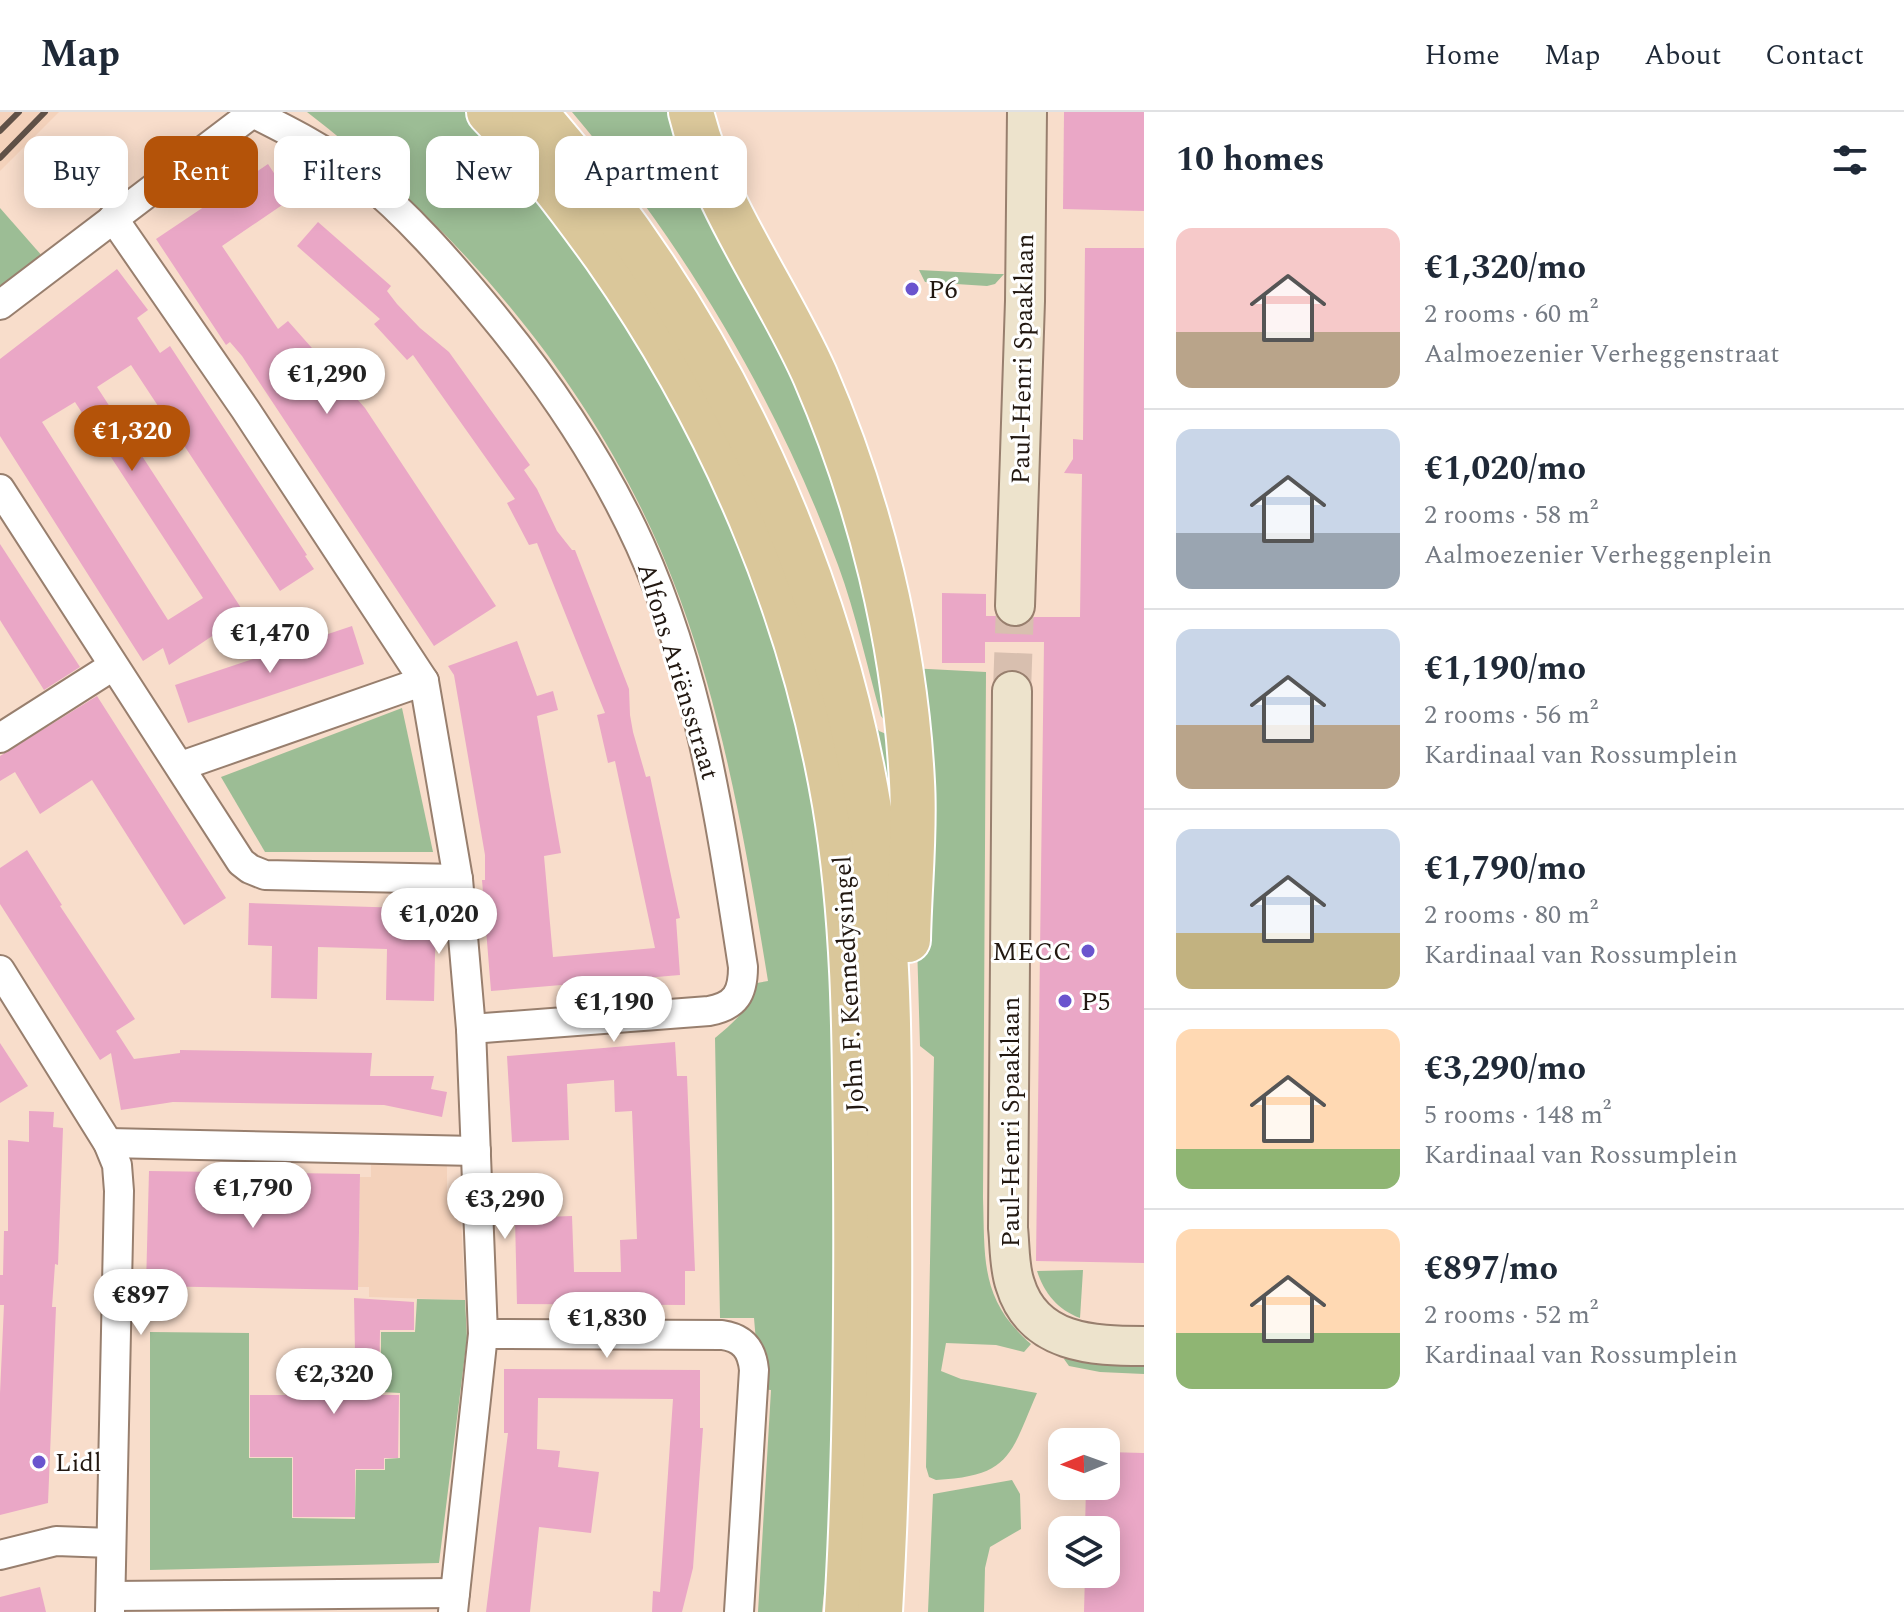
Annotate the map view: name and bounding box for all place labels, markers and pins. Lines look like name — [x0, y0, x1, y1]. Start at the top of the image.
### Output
place label: P6 — [928, 270, 958, 310]
marker: P6 — [903, 280, 921, 298]
pin: €1,290 — [262, 348, 392, 416]
pin: €1,320 — [67, 405, 197, 473]
pin: €1,470 — [205, 607, 335, 675]
pin: €1,020 — [374, 888, 504, 956]
place label: MECC — [992, 932, 1072, 972]
marker: MECC — [1079, 942, 1097, 960]
pin: €1,190 — [549, 976, 679, 1044]
place label: P5 — [1081, 982, 1111, 1022]
marker: P5 — [1056, 992, 1074, 1010]
pin: €1,790 — [188, 1162, 318, 1230]
pin: €3,290 — [440, 1173, 570, 1241]
pin: €897 — [94, 1269, 188, 1337]
pin: €1,830 — [542, 1292, 672, 1360]
pin: €2,320 — [269, 1348, 399, 1416]
place label: Lidl — [55, 1443, 102, 1483]
marker: Lidl — [30, 1453, 48, 1471]

